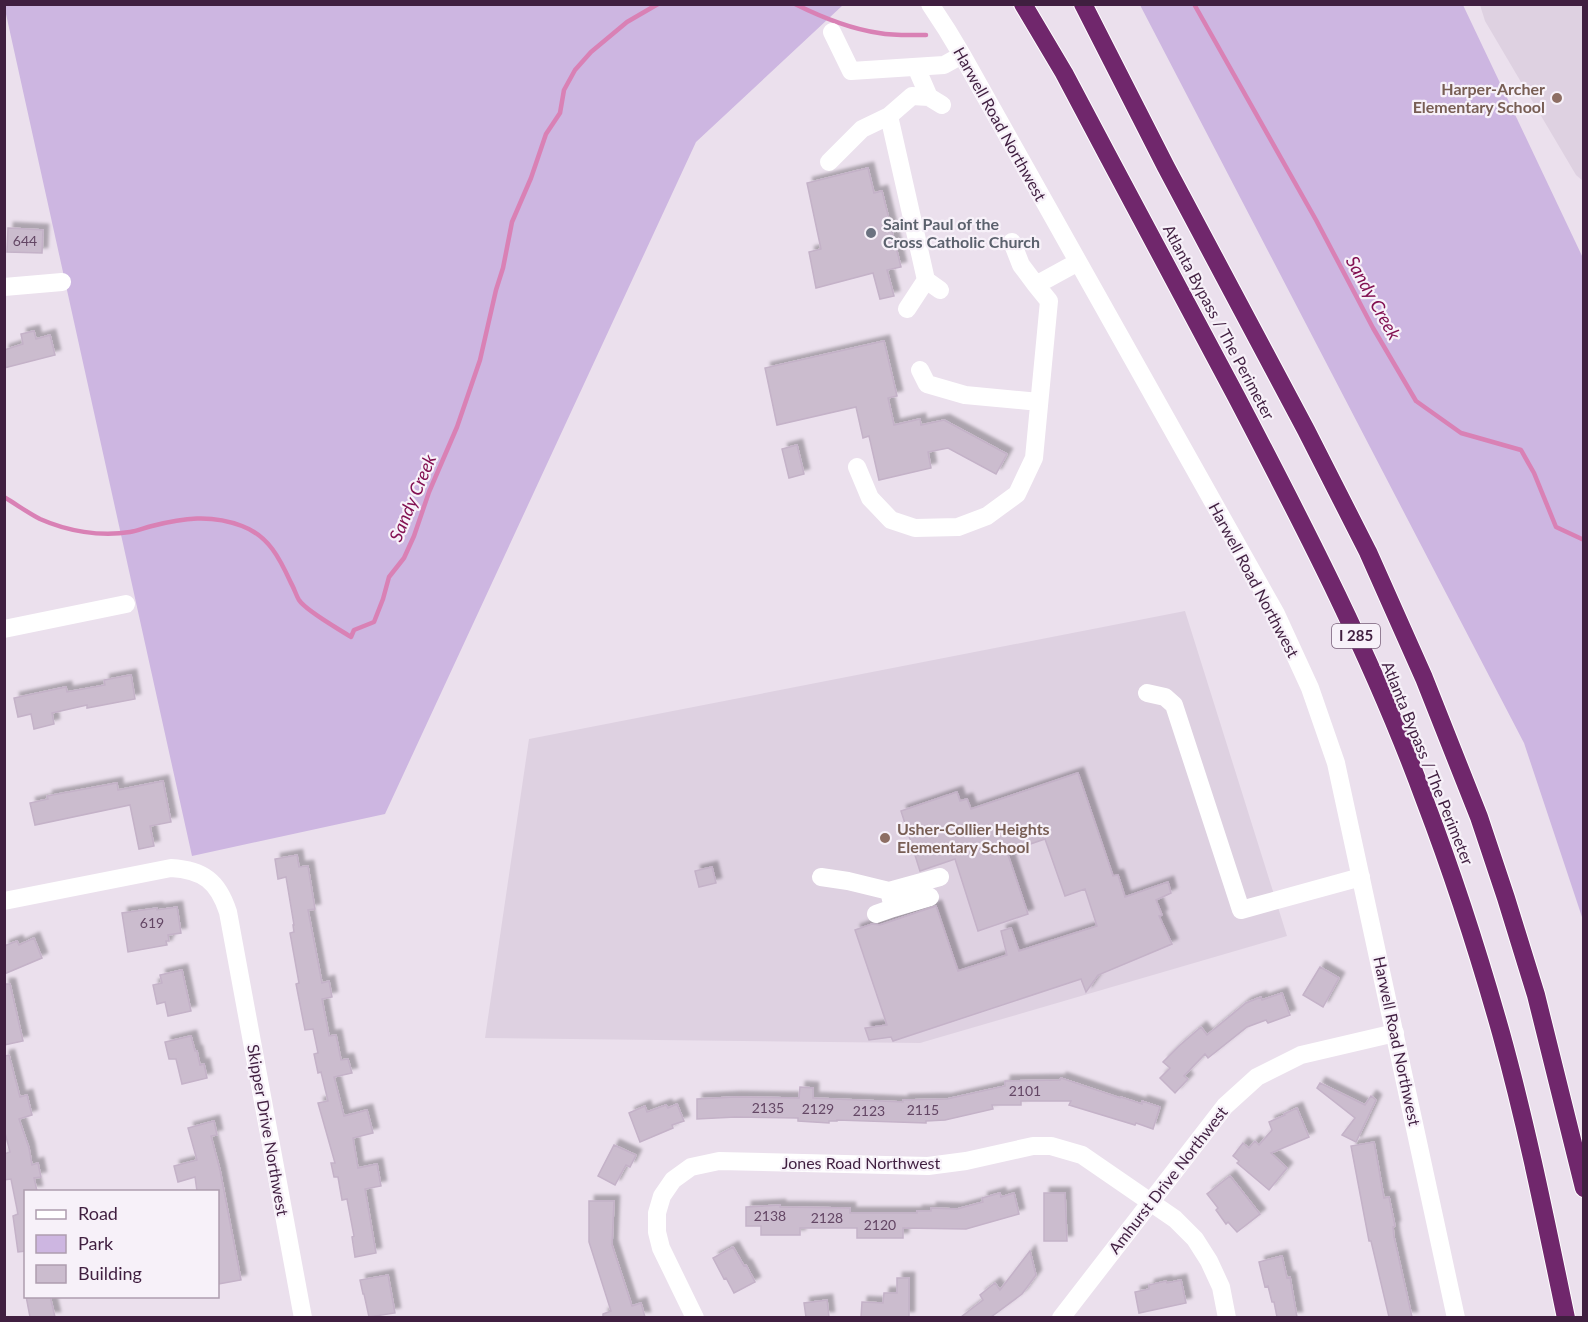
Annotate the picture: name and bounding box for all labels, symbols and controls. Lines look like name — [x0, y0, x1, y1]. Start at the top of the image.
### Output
street label: Harwell Road Northwest — [950, 44, 1051, 204]
place label: Harper-Archer Elementary School — [1413, 79, 1545, 116]
marker: Harper-Archer Elementary School — [1550, 91, 1564, 105]
place label: Saint Paul of the Cross Catholic Church — [883, 214, 1040, 251]
street label: Atlanta Bypass / The Perimeter — [1160, 221, 1279, 423]
marker: Saint Paul of the Cross Catholic Church — [864, 226, 878, 240]
house number: 644 — [13, 232, 37, 249]
water label: Sandy Creek — [1342, 252, 1406, 344]
water label: Sandy Creek — [384, 450, 440, 544]
street label: Harwell Road Northwest — [1205, 499, 1304, 661]
road number: I 285 — [1332, 624, 1380, 648]
street label: Atlanta Bypass / The Perimeter — [1379, 658, 1478, 868]
place label: Usher-Collier Heights Elementary School — [897, 819, 1050, 856]
marker: Usher-Collier Heights Elementary School — [878, 831, 892, 845]
house number: 619 — [140, 914, 164, 931]
street label: Harwell Road Northwest — [1370, 954, 1425, 1128]
street label: Skipper Drive Northwest — [244, 1043, 293, 1217]
house number: 2101 — [1009, 1082, 1041, 1099]
house number: 2135 — [752, 1099, 784, 1116]
house number: 2129 — [802, 1100, 834, 1117]
house number: 2115 — [907, 1101, 939, 1118]
house number: 2123 — [853, 1102, 885, 1119]
street label: Amhurst Drive Northwest — [1104, 1102, 1231, 1257]
street label: Jones Road Northwest — [782, 1153, 941, 1172]
legend — [24, 1190, 219, 1298]
text: Road — [78, 1202, 118, 1224]
house number: 2138 — [754, 1207, 786, 1224]
house number: 2128 — [811, 1209, 843, 1226]
house number: 2120 — [864, 1216, 896, 1233]
text: Park — [78, 1232, 114, 1254]
text: Building — [78, 1262, 142, 1284]

